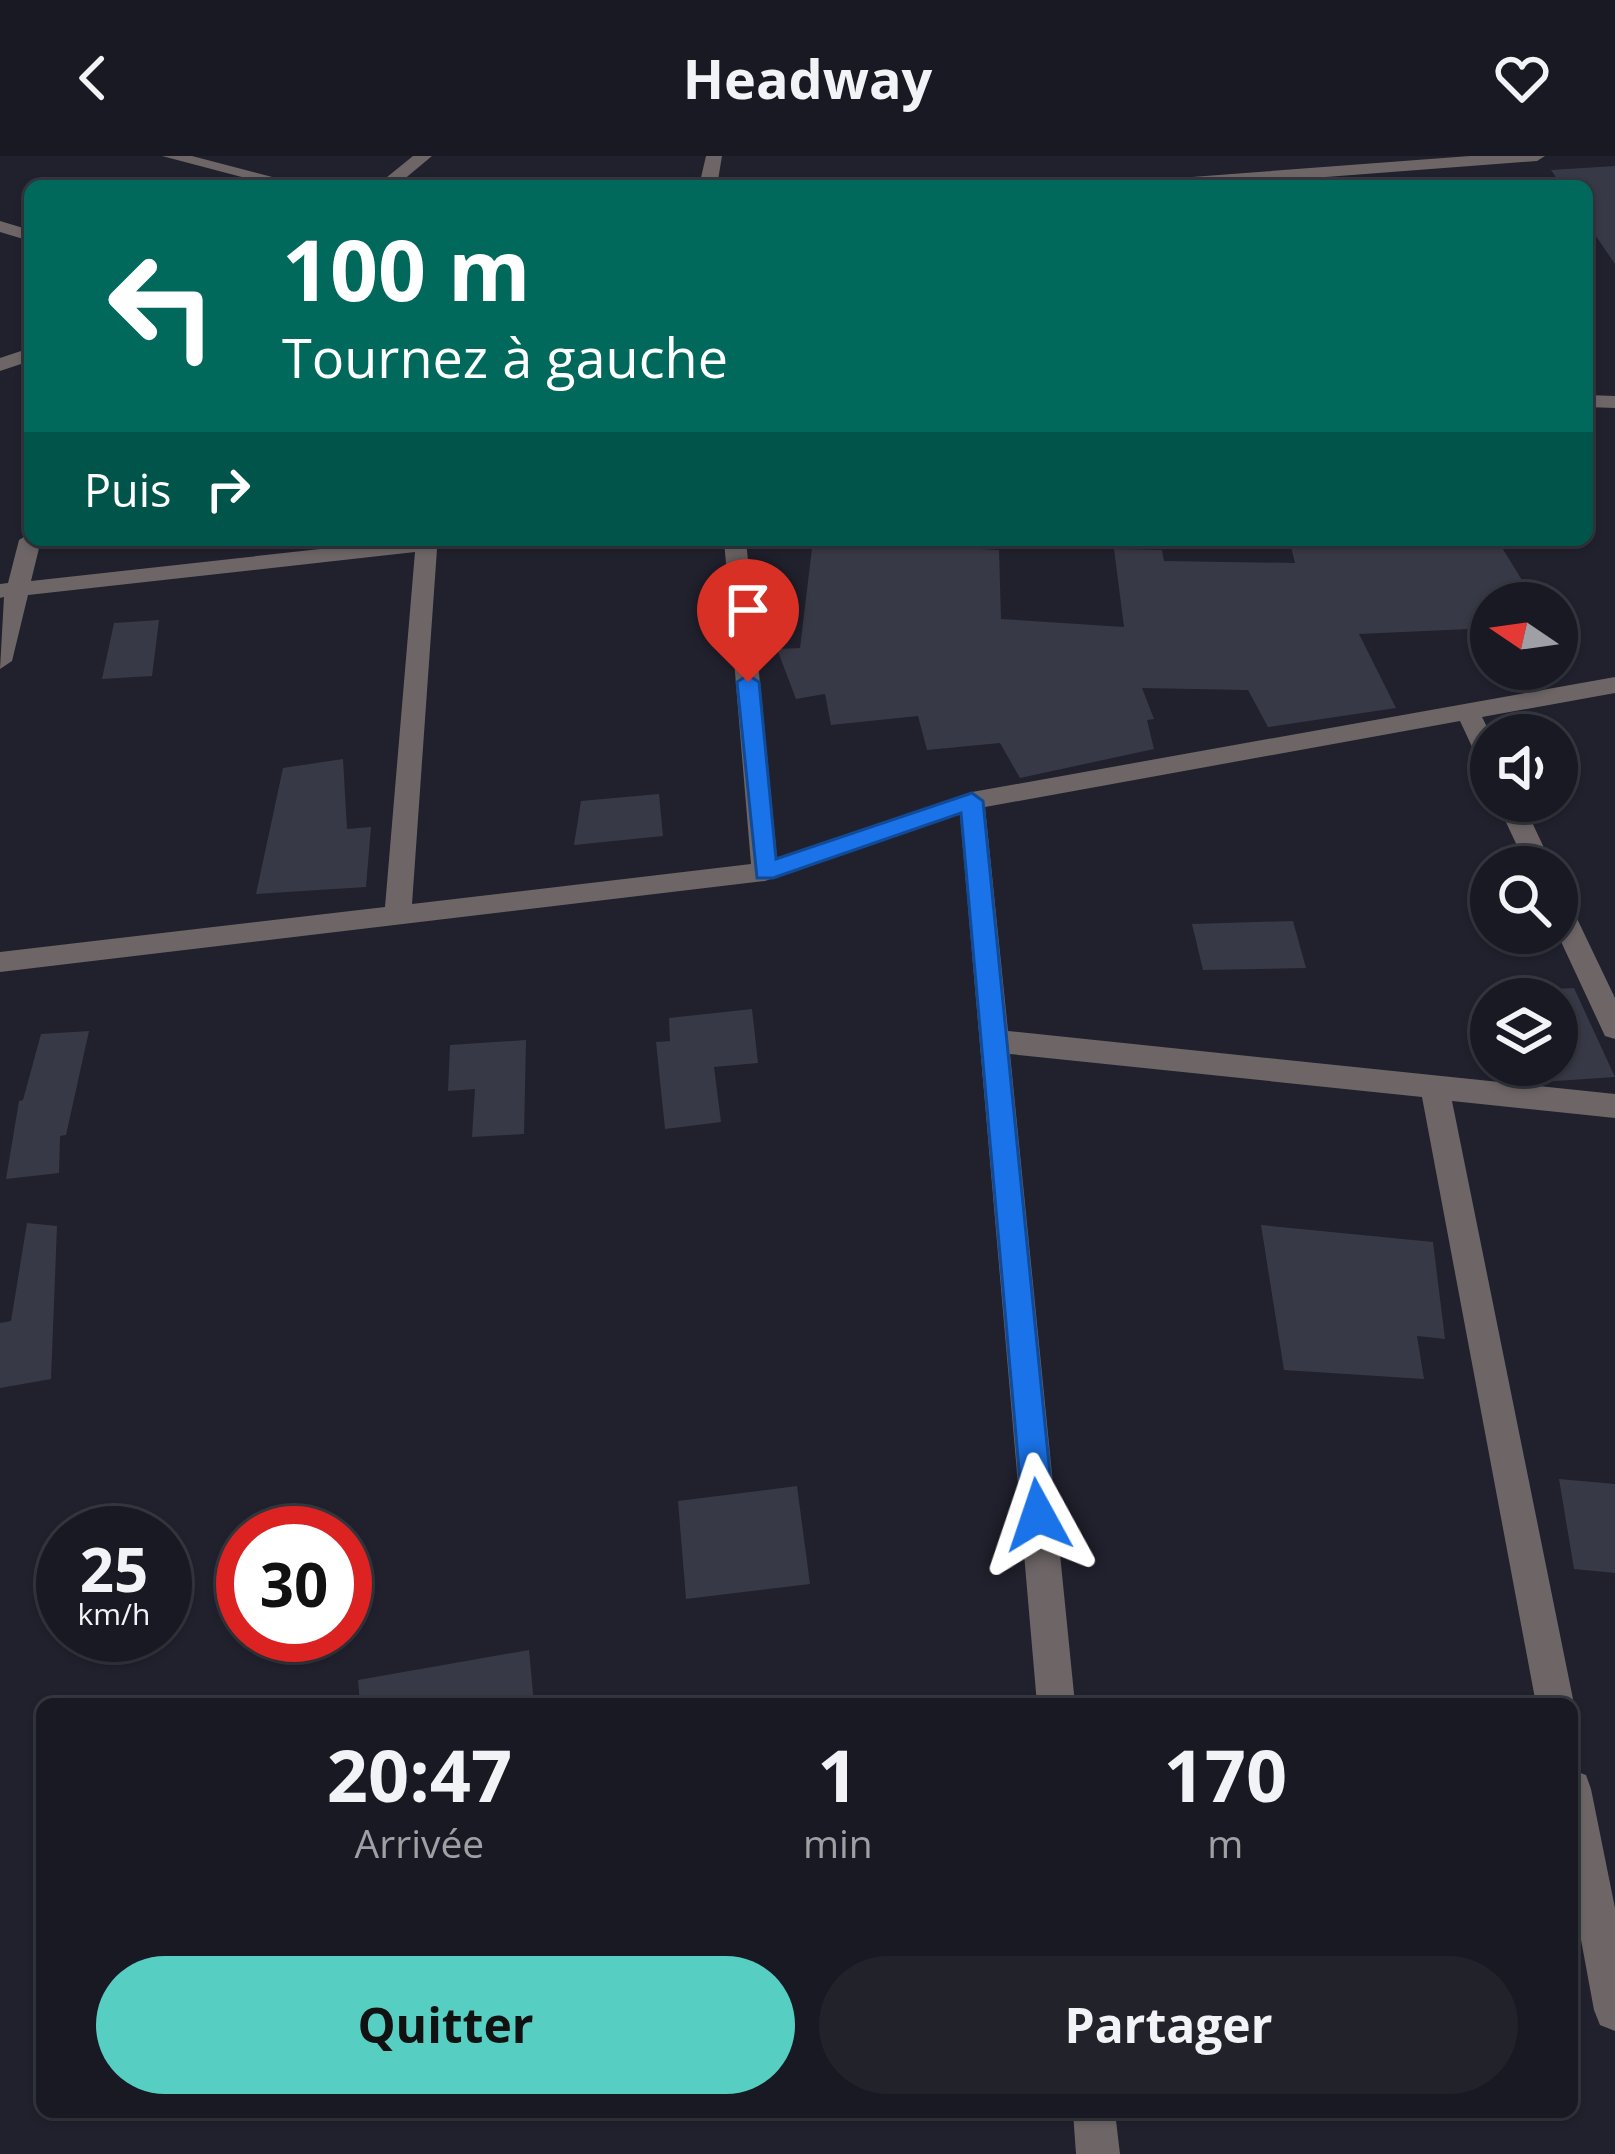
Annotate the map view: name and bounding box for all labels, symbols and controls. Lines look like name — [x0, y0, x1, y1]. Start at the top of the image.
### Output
text: Headway — [683, 41, 932, 115]
icon: back — [60, 45, 126, 111]
icon: heart — [1489, 45, 1555, 111]
text: 100 m — [282, 211, 530, 326]
icon: left — [84, 228, 240, 384]
text: Tournez à gauche — [282, 320, 728, 394]
icon: right — [195, 456, 261, 522]
text: Puis — [84, 459, 171, 520]
pin — [697, 559, 799, 682]
icon: arrive — [715, 577, 781, 643]
north arrow — [1470, 582, 1578, 690]
map controls — [1470, 582, 1578, 1086]
button: sound — [1470, 714, 1578, 822]
button: search — [1470, 846, 1578, 954]
button: layers — [1470, 978, 1578, 1086]
position arrow — [975, 1452, 1101, 1578]
speed limit sign: 30 — [216, 1506, 372, 1662]
text: 25 — [80, 1528, 148, 1610]
text: km/h — [78, 1593, 150, 1634]
text: 20:47 — [327, 1725, 512, 1823]
text: 1 — [817, 1725, 858, 1823]
text: 170 — [1164, 1725, 1287, 1823]
text: Arrivée — [355, 1816, 484, 1869]
text: min — [803, 1816, 873, 1869]
text: m — [1207, 1816, 1243, 1869]
button: Quitter — [96, 1956, 795, 2094]
button: Partager — [819, 1956, 1518, 2094]

